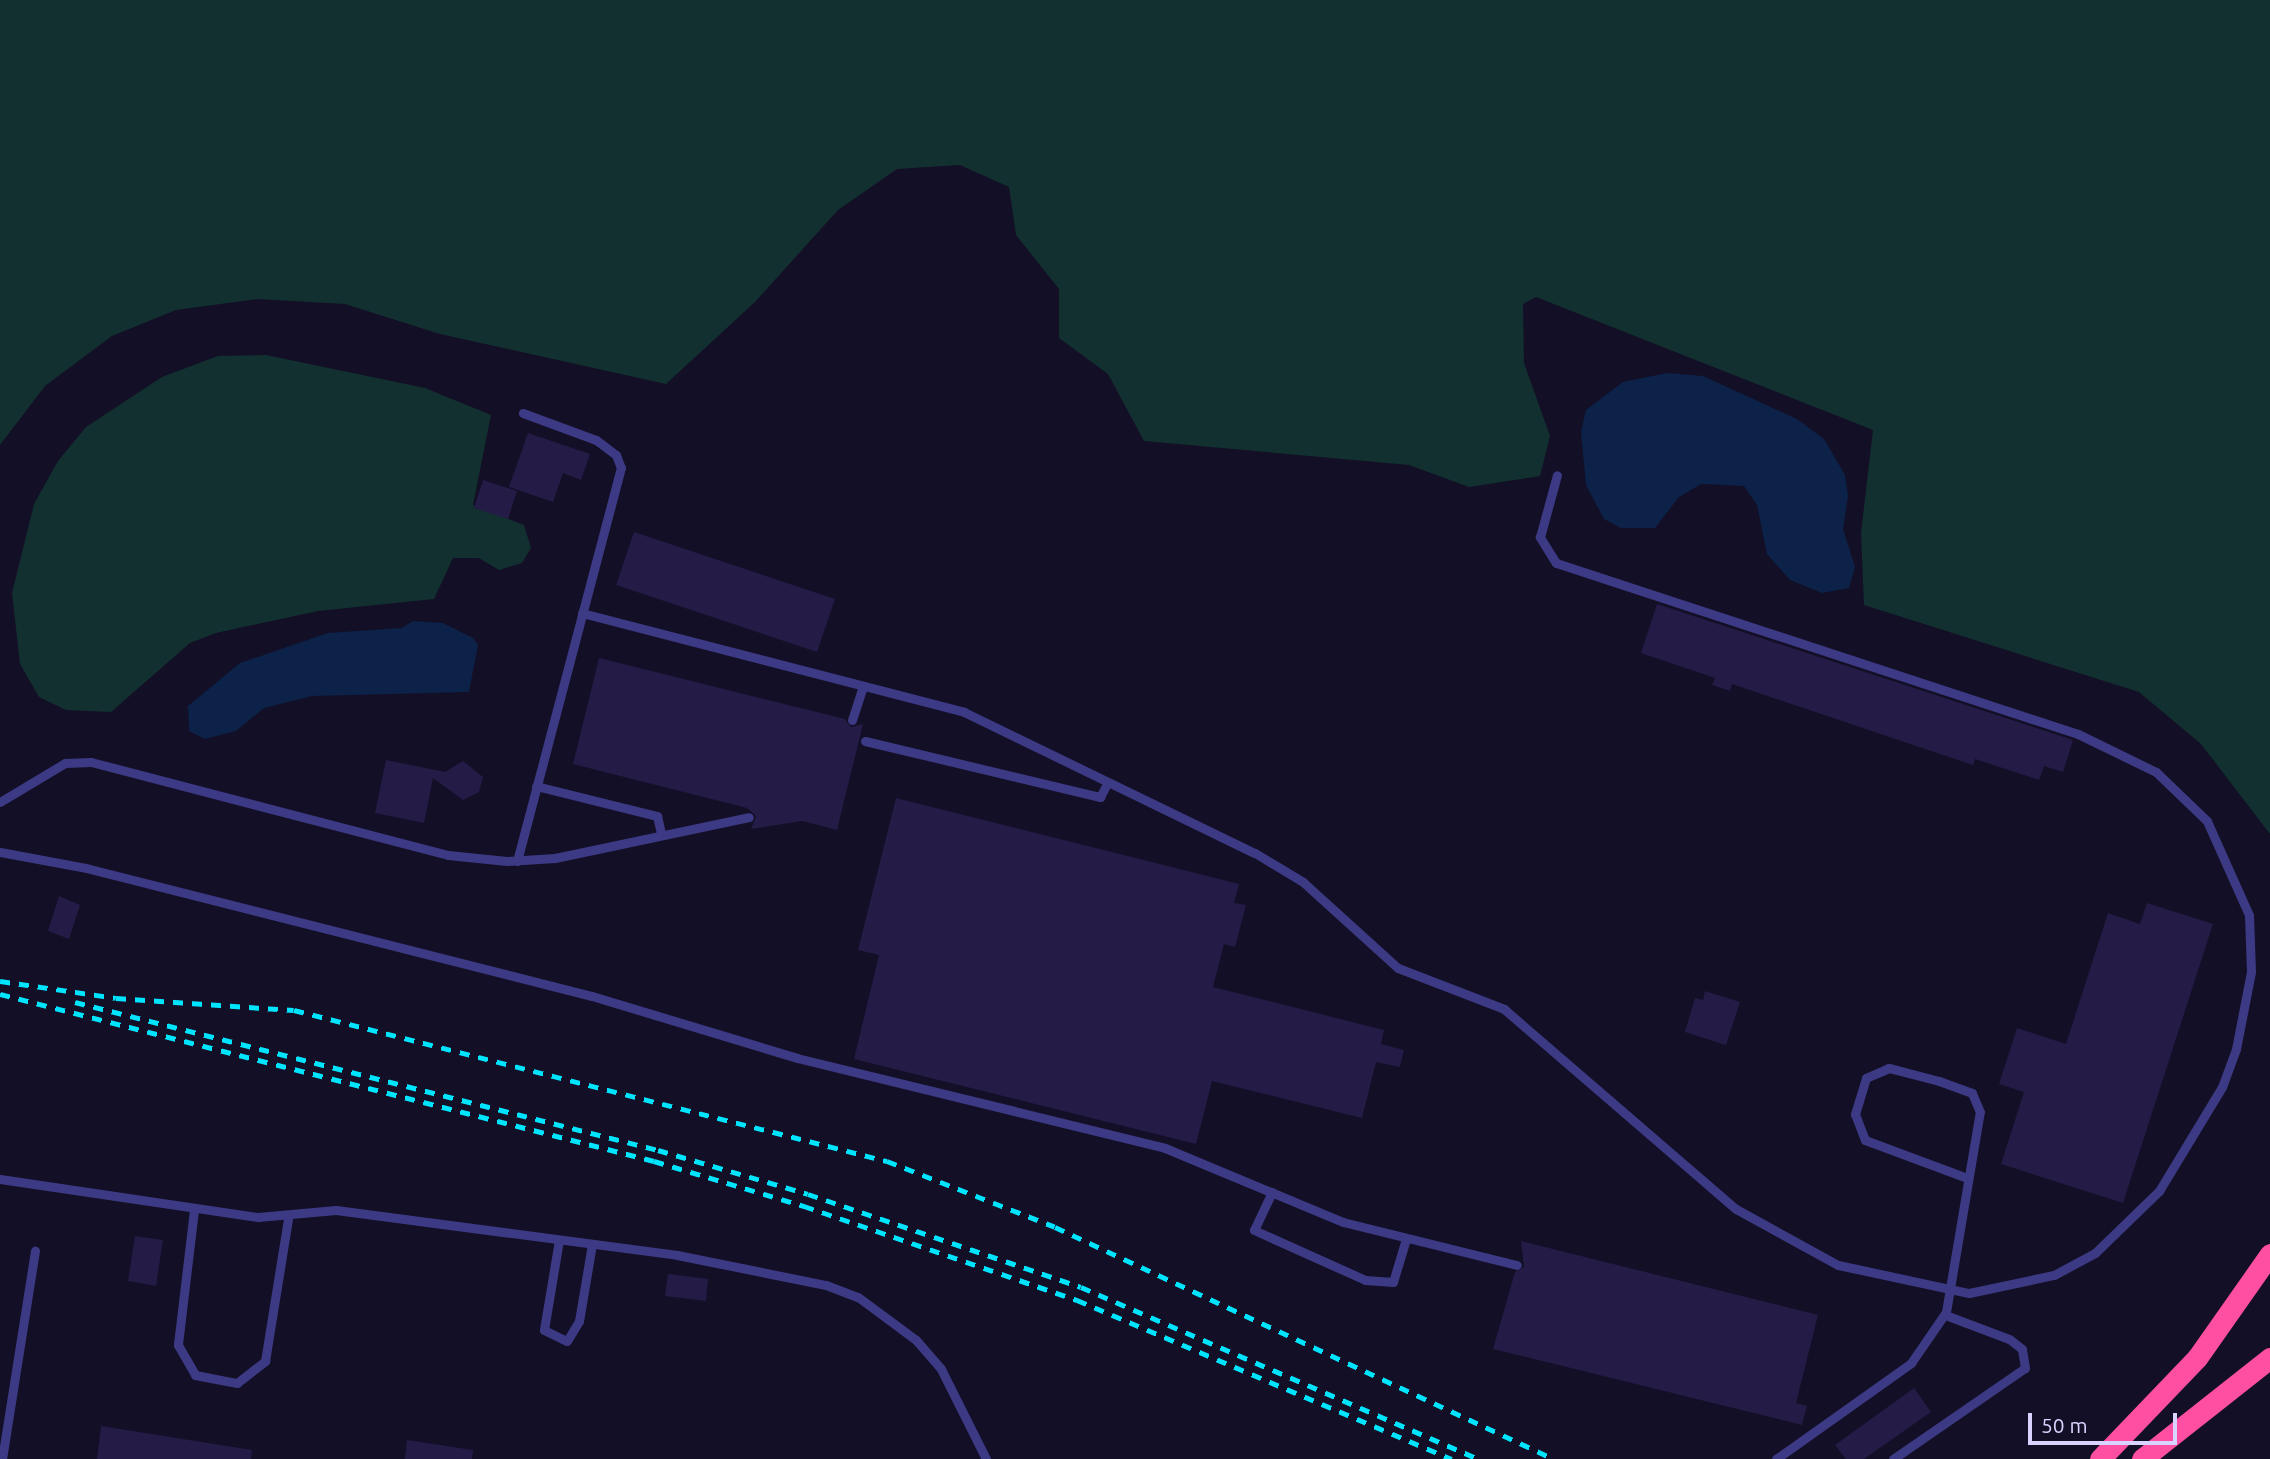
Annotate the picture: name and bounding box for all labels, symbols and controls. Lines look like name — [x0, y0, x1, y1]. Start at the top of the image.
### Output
scale bar — [2032, 1400, 2181, 1444]
text: 50 m — [2041, 1413, 2088, 1437]

